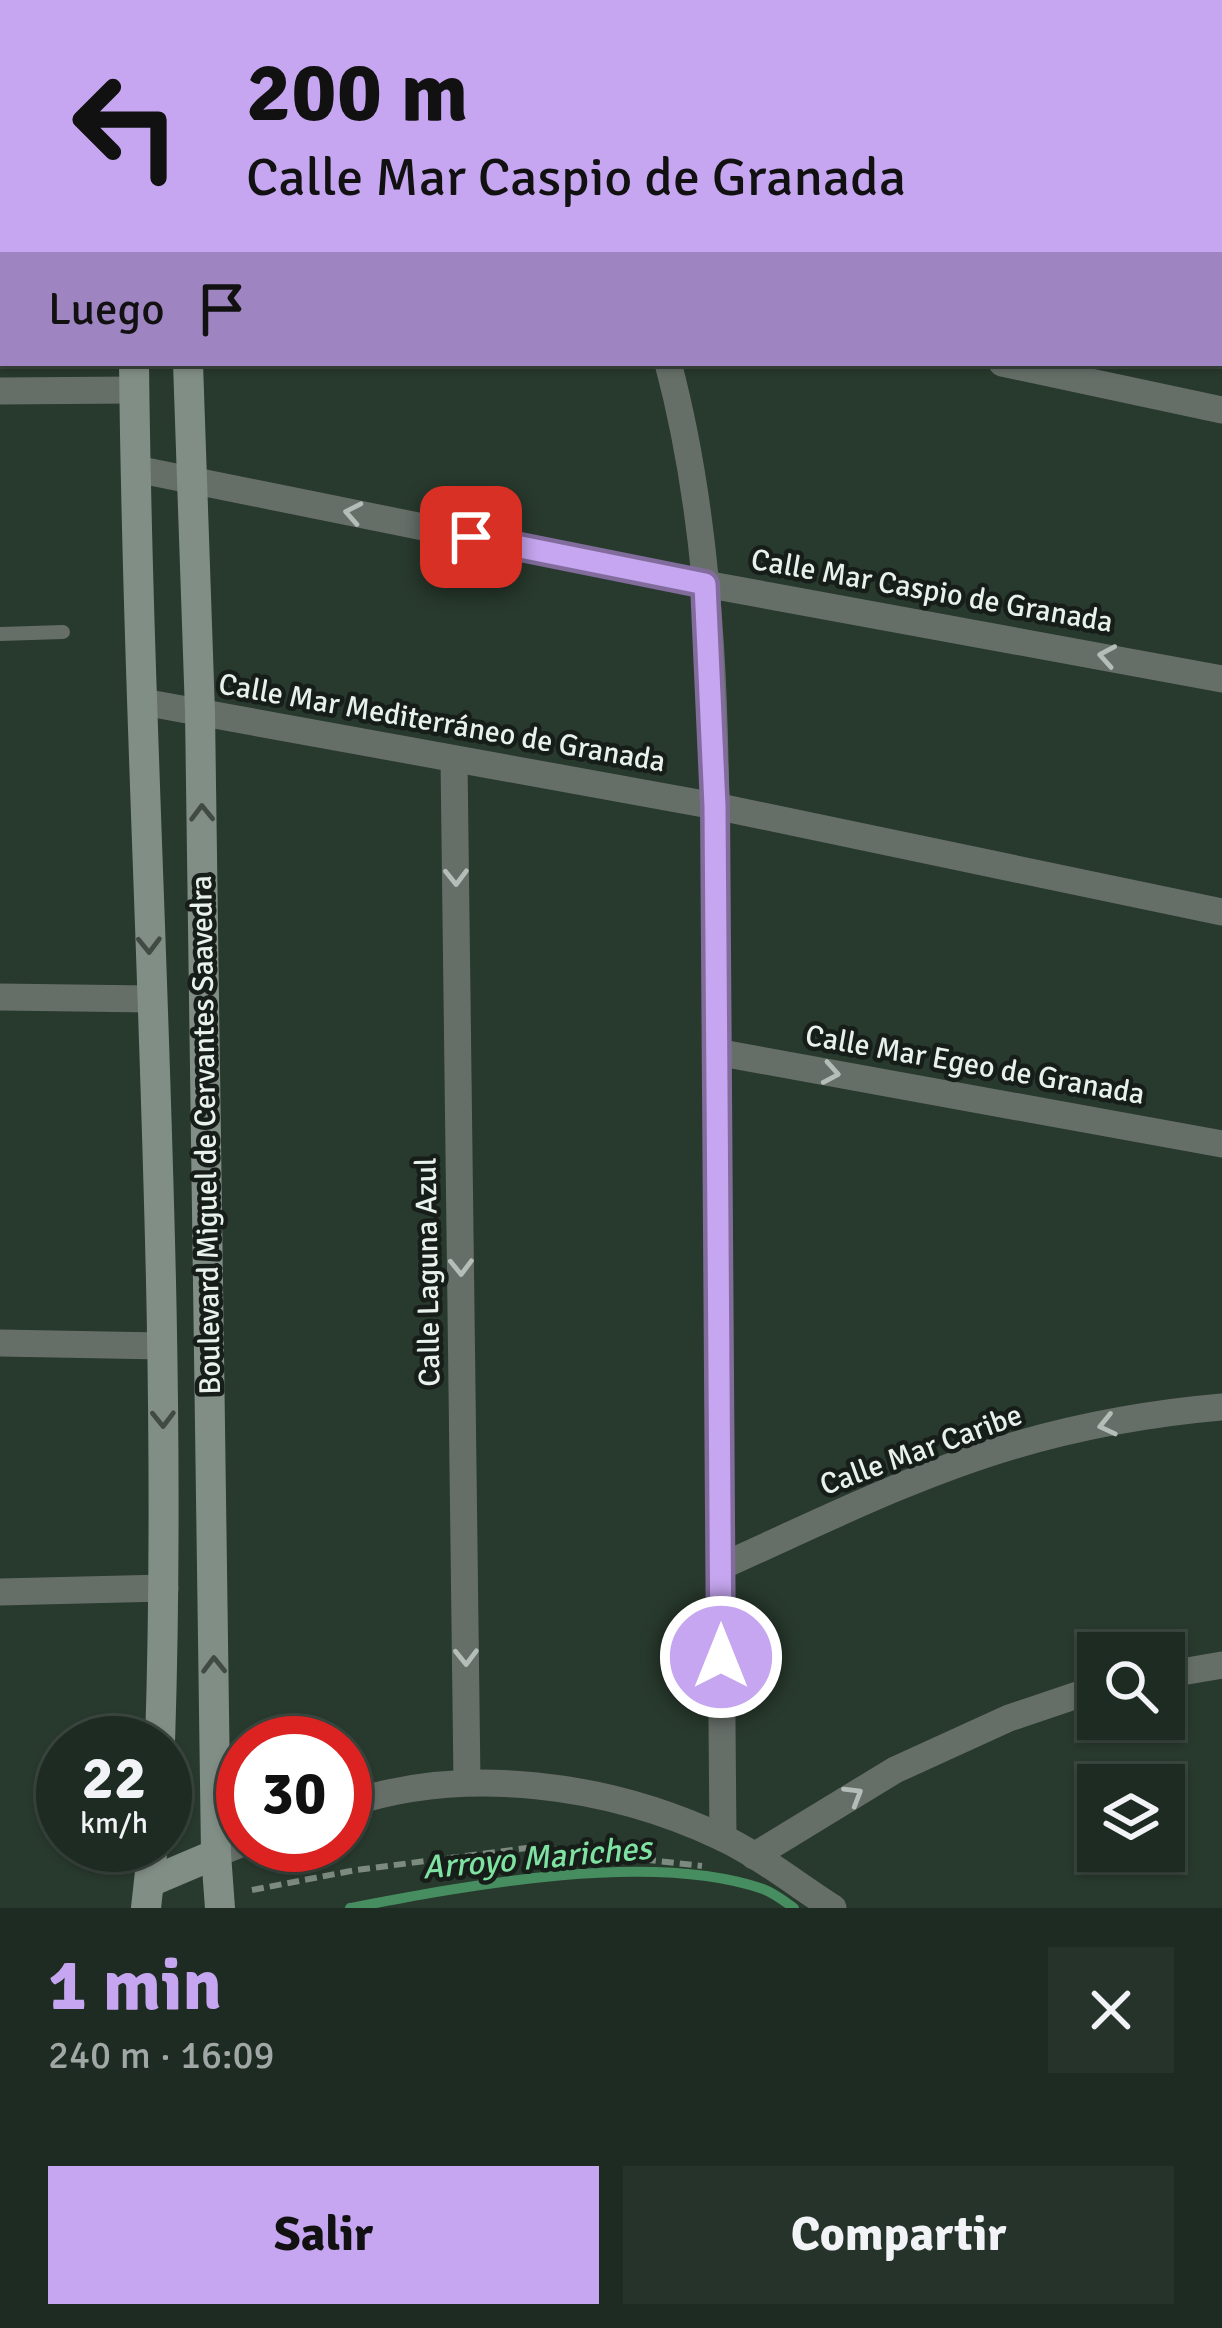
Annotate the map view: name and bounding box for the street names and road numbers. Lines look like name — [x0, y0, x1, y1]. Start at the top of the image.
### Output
street label: Calle Mar Caspio de Granada — [748, 541, 1116, 641]
street label: Calle Mar Mediterráneo de Granada — [216, 665, 668, 781]
street label: Boulevard Miguel de Cervantes Saavedra — [183, 875, 229, 1395]
street label: Calle Mar Egeo de Granada — [802, 1017, 1148, 1113]
street label: Calle Laguna Azul — [407, 1157, 449, 1387]
street label: Calle Mar Caribe — [815, 1396, 1027, 1504]

